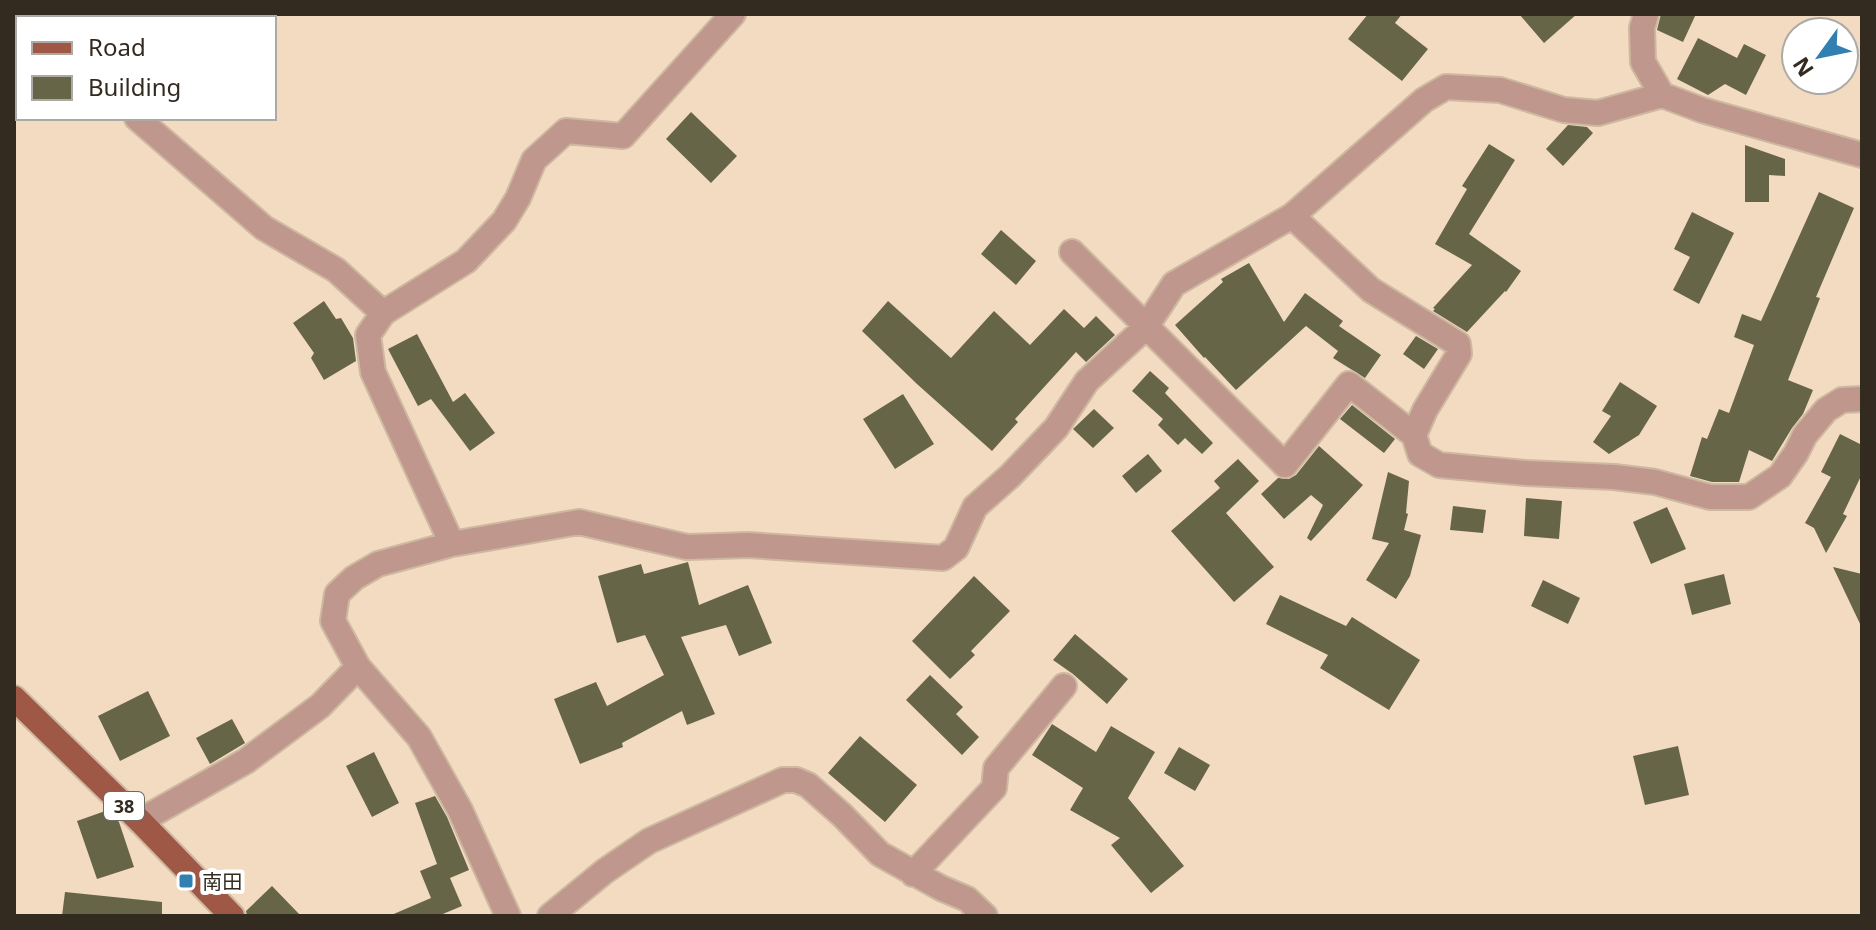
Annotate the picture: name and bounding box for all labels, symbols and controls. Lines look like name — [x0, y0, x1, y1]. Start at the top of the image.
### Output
legend — [16, 16, 276, 120]
north arrow — [1780, 16, 1860, 96]
text: Road — [88, 30, 146, 63]
text: N — [1785, 52, 1820, 83]
text: Building — [88, 70, 181, 103]
road number: 38 — [104, 792, 144, 820]
place label: 南田 — [202, 868, 242, 895]
marker: 南田 — [177, 872, 195, 890]

